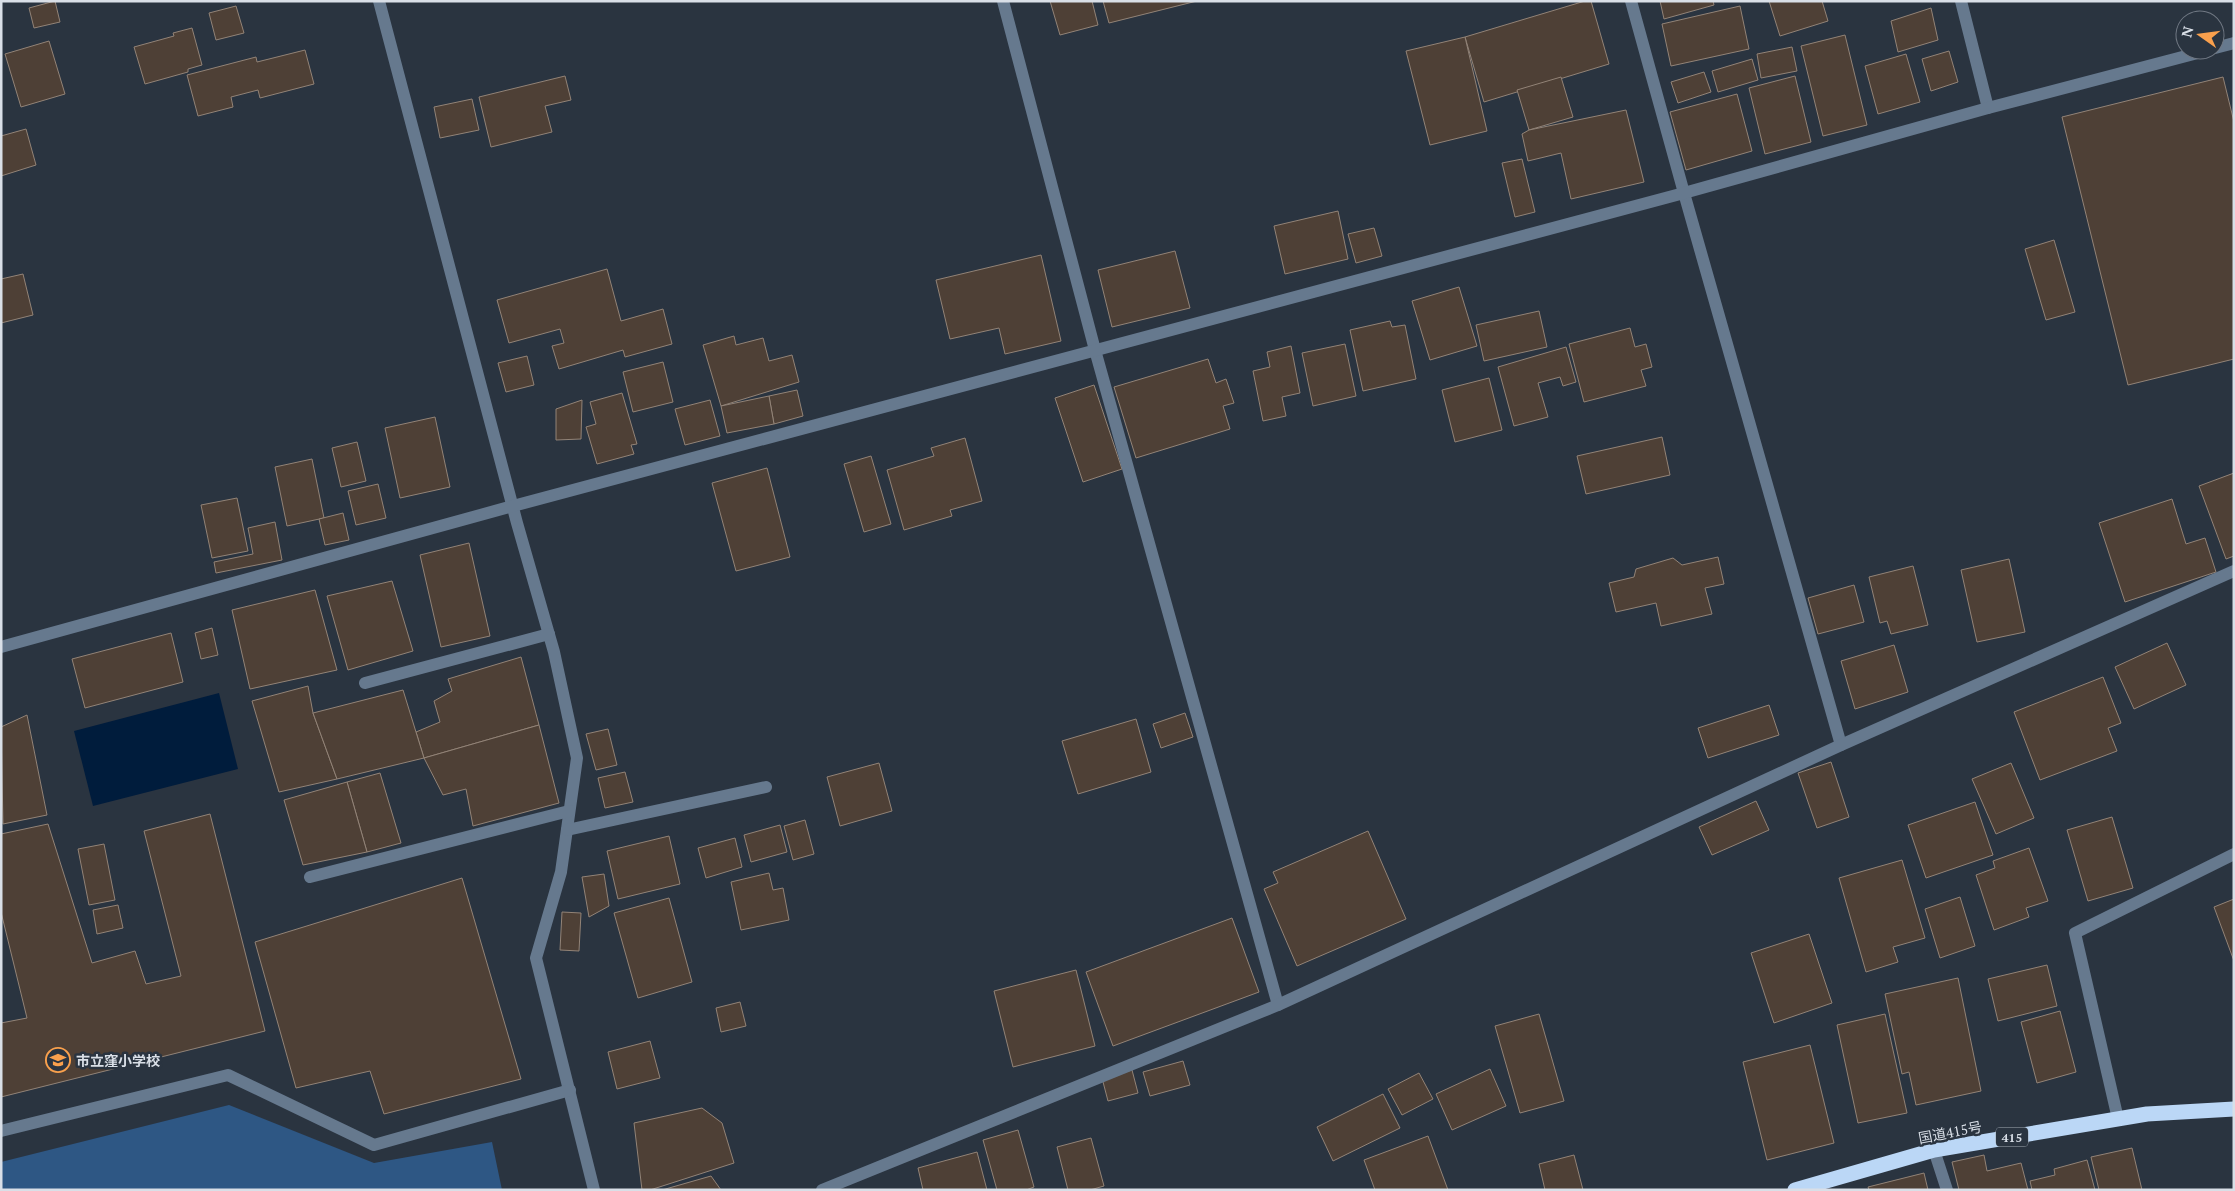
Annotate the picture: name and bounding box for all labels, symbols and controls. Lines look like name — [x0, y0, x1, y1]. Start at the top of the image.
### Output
north arrow — [2175, 10, 2225, 60]
text: N — [2176, 24, 2197, 39]
school or university icon: 市立窪小学校 — [45, 1047, 71, 1073]
place label: 市立窪小学校 — [76, 1051, 160, 1070]
street label: 国道415号 — [1917, 1117, 1983, 1147]
road number: 415 — [1996, 1128, 2028, 1146]

